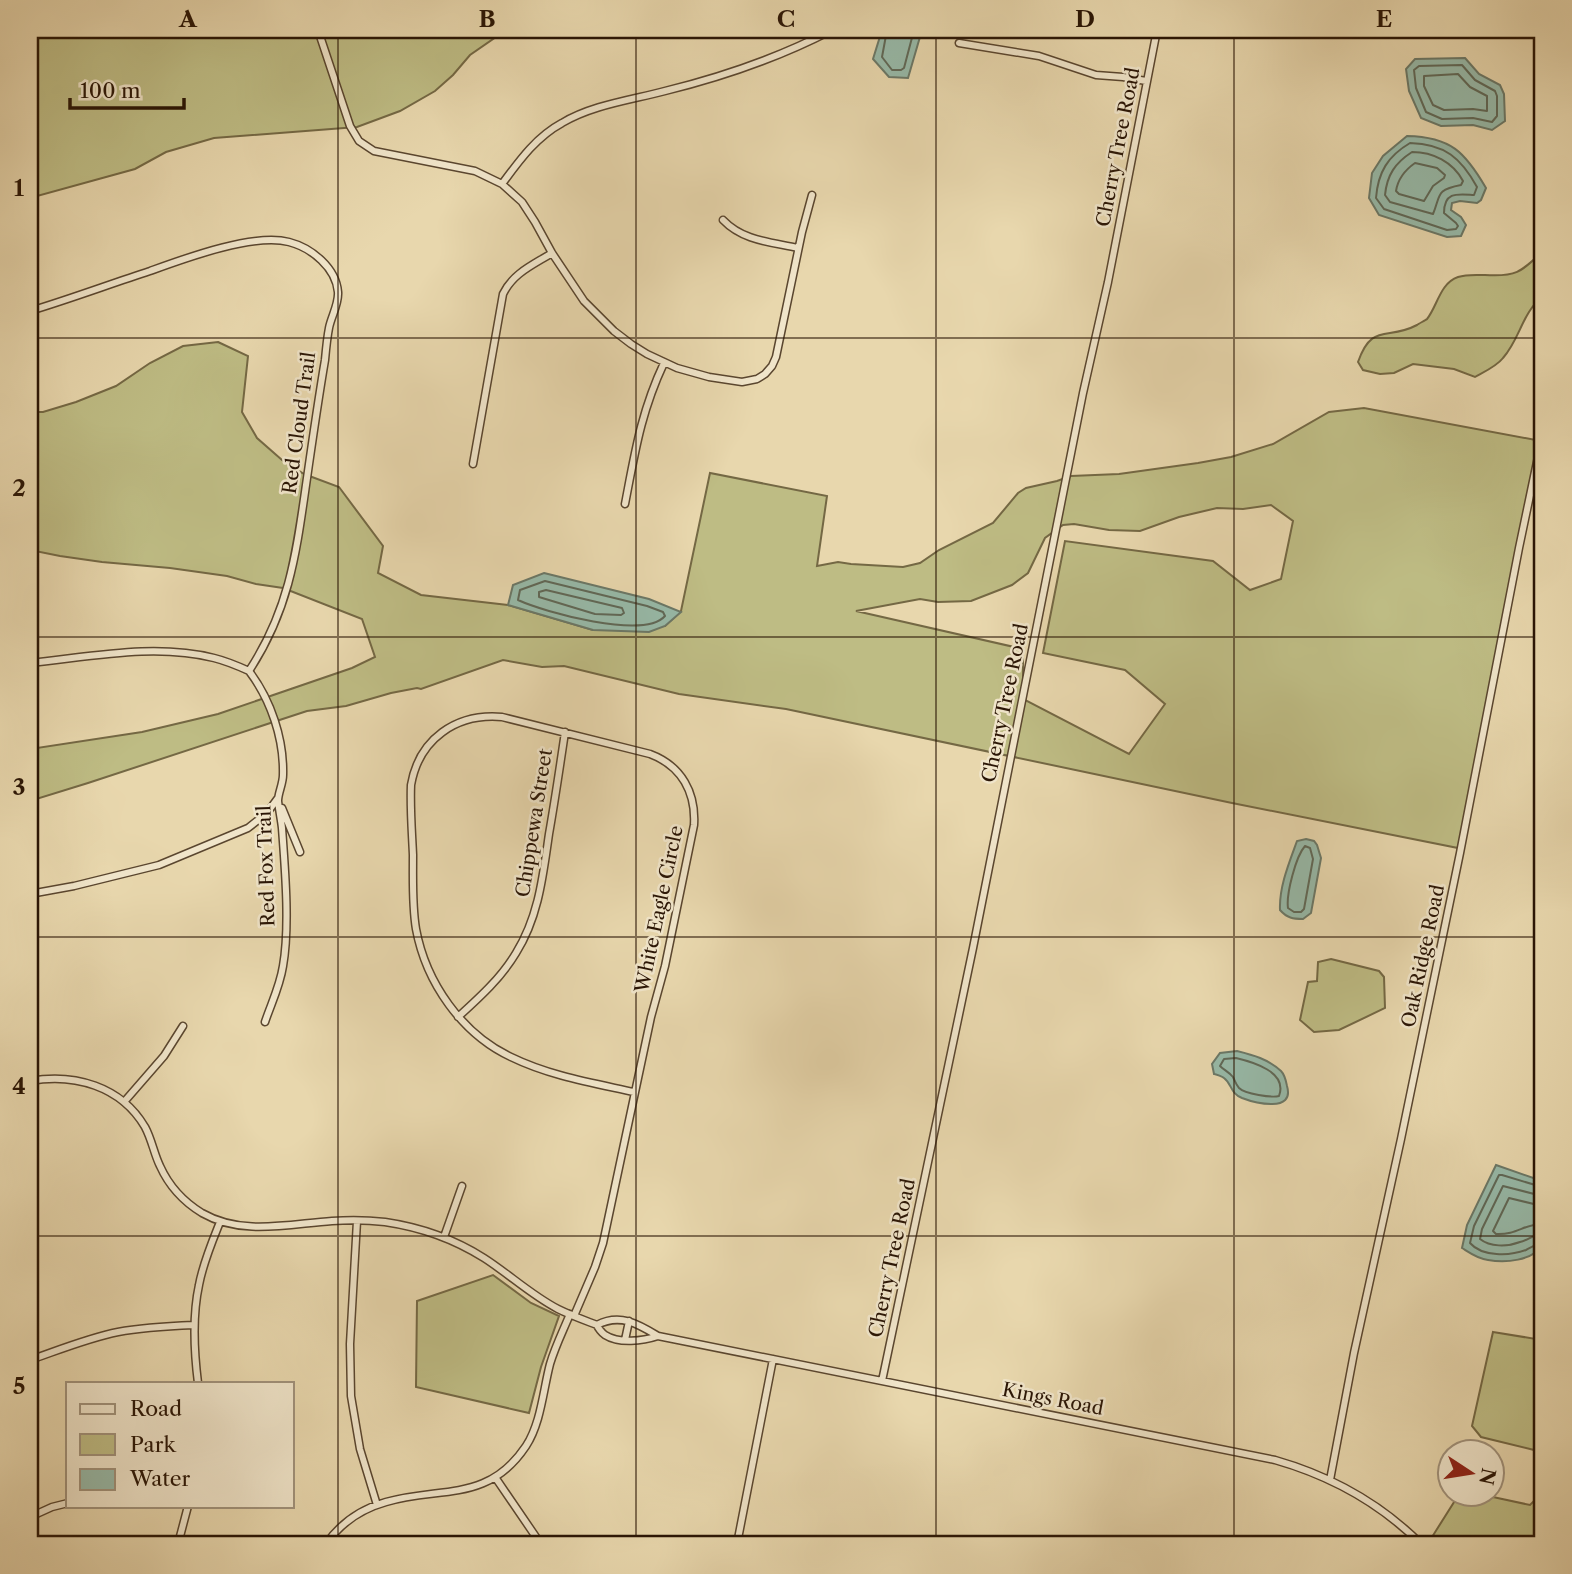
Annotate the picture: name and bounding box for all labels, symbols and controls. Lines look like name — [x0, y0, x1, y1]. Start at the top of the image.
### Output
text: A — [178, 5, 198, 33]
text: B — [478, 5, 496, 33]
text: C — [777, 5, 795, 33]
text: D — [1075, 5, 1095, 33]
text: E — [1376, 5, 1392, 33]
street label: Cherry Tree Road — [1091, 65, 1145, 229]
scale bar — [70, 66, 184, 110]
text: 100 m — [80, 78, 141, 103]
text: 1 — [14, 174, 25, 202]
street label: Red Cloud Trail — [278, 350, 320, 496]
text: 2 — [12, 474, 26, 502]
street label: Cherry Tree Road — [977, 621, 1033, 785]
street label: Chippewa Street — [511, 747, 557, 899]
text: 3 — [13, 773, 26, 801]
street label: Red Fox Trail — [252, 804, 280, 927]
street label: White Eagle Circle — [630, 823, 688, 996]
street label: Oak Ridge Road — [1397, 882, 1449, 1029]
text: 4 — [12, 1072, 26, 1100]
street label: Cherry Tree Road — [864, 1176, 920, 1340]
text: 5 — [13, 1372, 25, 1400]
street label: Kings Road — [1000, 1378, 1106, 1420]
legend — [66, 1382, 294, 1508]
text: Road — [130, 1396, 182, 1421]
text: Park — [130, 1432, 176, 1457]
north arrow — [1436, 1438, 1506, 1508]
text: Water — [129, 1466, 190, 1491]
text: N — [1474, 1466, 1500, 1487]

